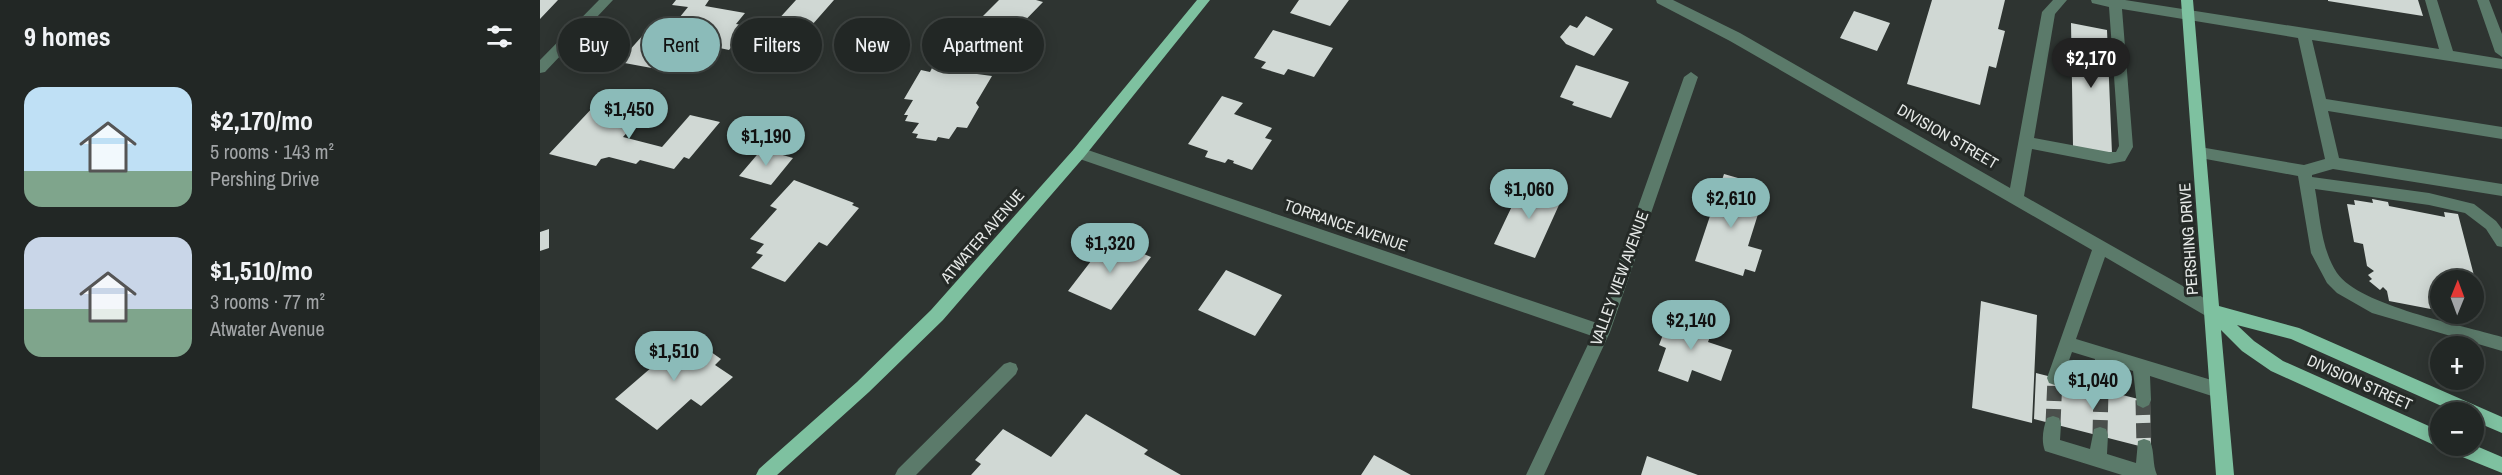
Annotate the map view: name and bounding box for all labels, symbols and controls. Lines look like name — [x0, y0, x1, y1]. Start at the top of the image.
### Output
chip: Buy — [558, 18, 630, 72]
chip: Rent — [642, 18, 720, 72]
chip: Filters — [732, 18, 822, 72]
chip: New — [834, 18, 910, 72]
chip: Apartment — [922, 18, 1044, 72]
text: 9 homes — [24, 19, 111, 54]
icon: filters — [483, 20, 516, 53]
pin: $2,170 — [2042, 38, 2140, 89]
text: $2,170 — [2066, 44, 2116, 71]
pin: $1,450 — [580, 89, 678, 140]
text: $1,450 — [604, 95, 654, 122]
street label: DIVISION STREET — [1894, 98, 2002, 174]
text: $2,170/mo — [210, 103, 313, 138]
icon: home — [72, 111, 144, 183]
pin: $1,190 — [717, 116, 815, 167]
text: $1,190 — [741, 122, 791, 149]
text: 5 rooms · 143 m² — [210, 138, 334, 165]
text: Pershing Drive — [210, 165, 319, 192]
pin: $1,060 — [1480, 169, 1578, 220]
text: $1,060 — [1504, 175, 1554, 202]
pin: $2,610 — [1682, 178, 1780, 229]
street label: PERSHING DRIVE — [2173, 182, 2203, 296]
street label: ATWATER AVENUE — [934, 184, 1029, 288]
text: $2,610 — [1706, 184, 1756, 211]
street label: TORRANCE AVENUE — [1281, 194, 1411, 256]
street label: VALLEY VIEW AVENUE — [1584, 208, 1654, 348]
pin: $1,320 — [1061, 223, 1159, 274]
text: $1,320 — [1085, 229, 1135, 256]
text: $1,510/mo — [210, 253, 313, 288]
icon: home — [72, 261, 144, 333]
north arrow — [2430, 270, 2484, 324]
map controls — [2430, 270, 2484, 456]
text: 3 rooms · 77 m² — [210, 288, 325, 315]
pin: $2,140 — [1642, 300, 1740, 351]
text: $2,140 — [1666, 306, 1716, 333]
text: Atwater Avenue — [210, 315, 325, 342]
pin: $1,510 — [625, 331, 723, 382]
button: + — [2430, 336, 2484, 390]
text: $1,510 — [649, 337, 699, 364]
street label: DIVISION STREET — [2304, 349, 2416, 415]
pin: $1,040 — [2044, 360, 2142, 411]
text: $1,040 — [2068, 366, 2118, 393]
button: − — [2430, 402, 2484, 456]

